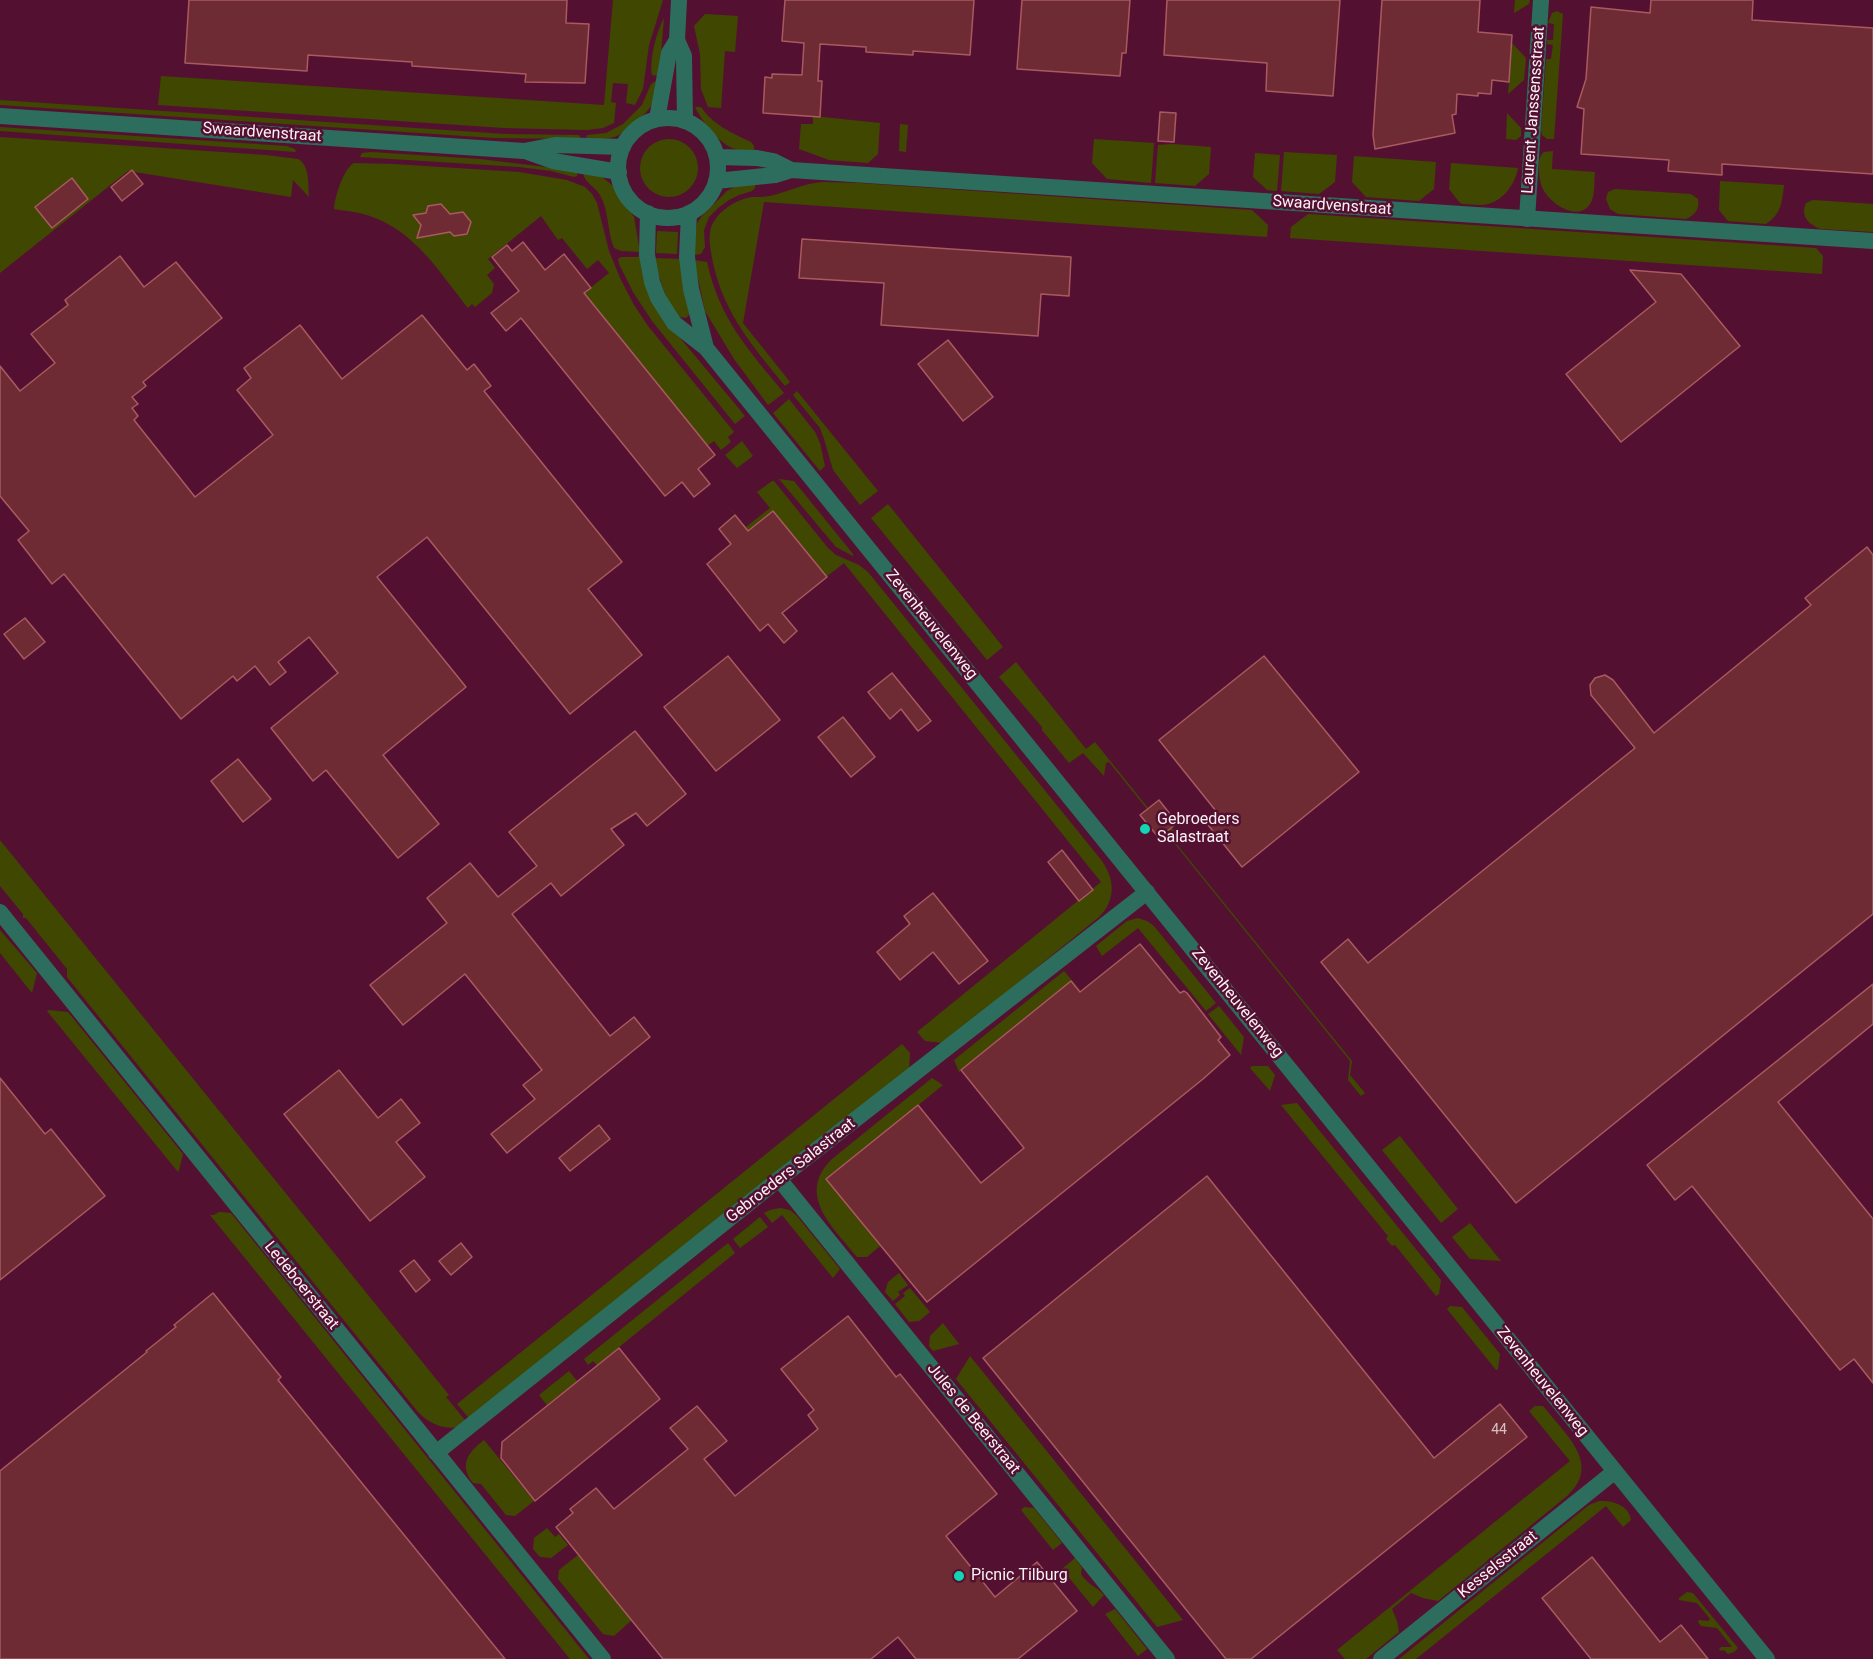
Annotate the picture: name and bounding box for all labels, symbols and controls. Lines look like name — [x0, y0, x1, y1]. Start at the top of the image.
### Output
street label: Laurent Janssensstraat — [1519, 26, 1549, 194]
street label: Swaardvenstraat — [202, 119, 322, 147]
street label: Swaardvenstraat — [1272, 192, 1392, 220]
street label: Zevenheuvelenweg — [881, 566, 981, 684]
place label: Gebroeders Salastraat — [1157, 810, 1239, 848]
marker: Gebroeders Salastraat — [1138, 822, 1152, 836]
street label: Zevenheuvelenweg — [1187, 944, 1287, 1062]
street label: Gebroeders Salastraat — [723, 1115, 859, 1227]
street label: Ledeboerstraat — [260, 1238, 342, 1334]
street label: Zevenheuvelenweg — [1492, 1323, 1592, 1441]
street label: Jules de Beerstraat — [922, 1360, 1024, 1478]
house number: 44 — [1491, 1422, 1507, 1438]
street label: Kesselsstraat — [1454, 1527, 1542, 1603]
place label: Picnic Tilburg — [971, 1566, 1068, 1586]
marker: Picnic Tilburg — [952, 1569, 966, 1583]

